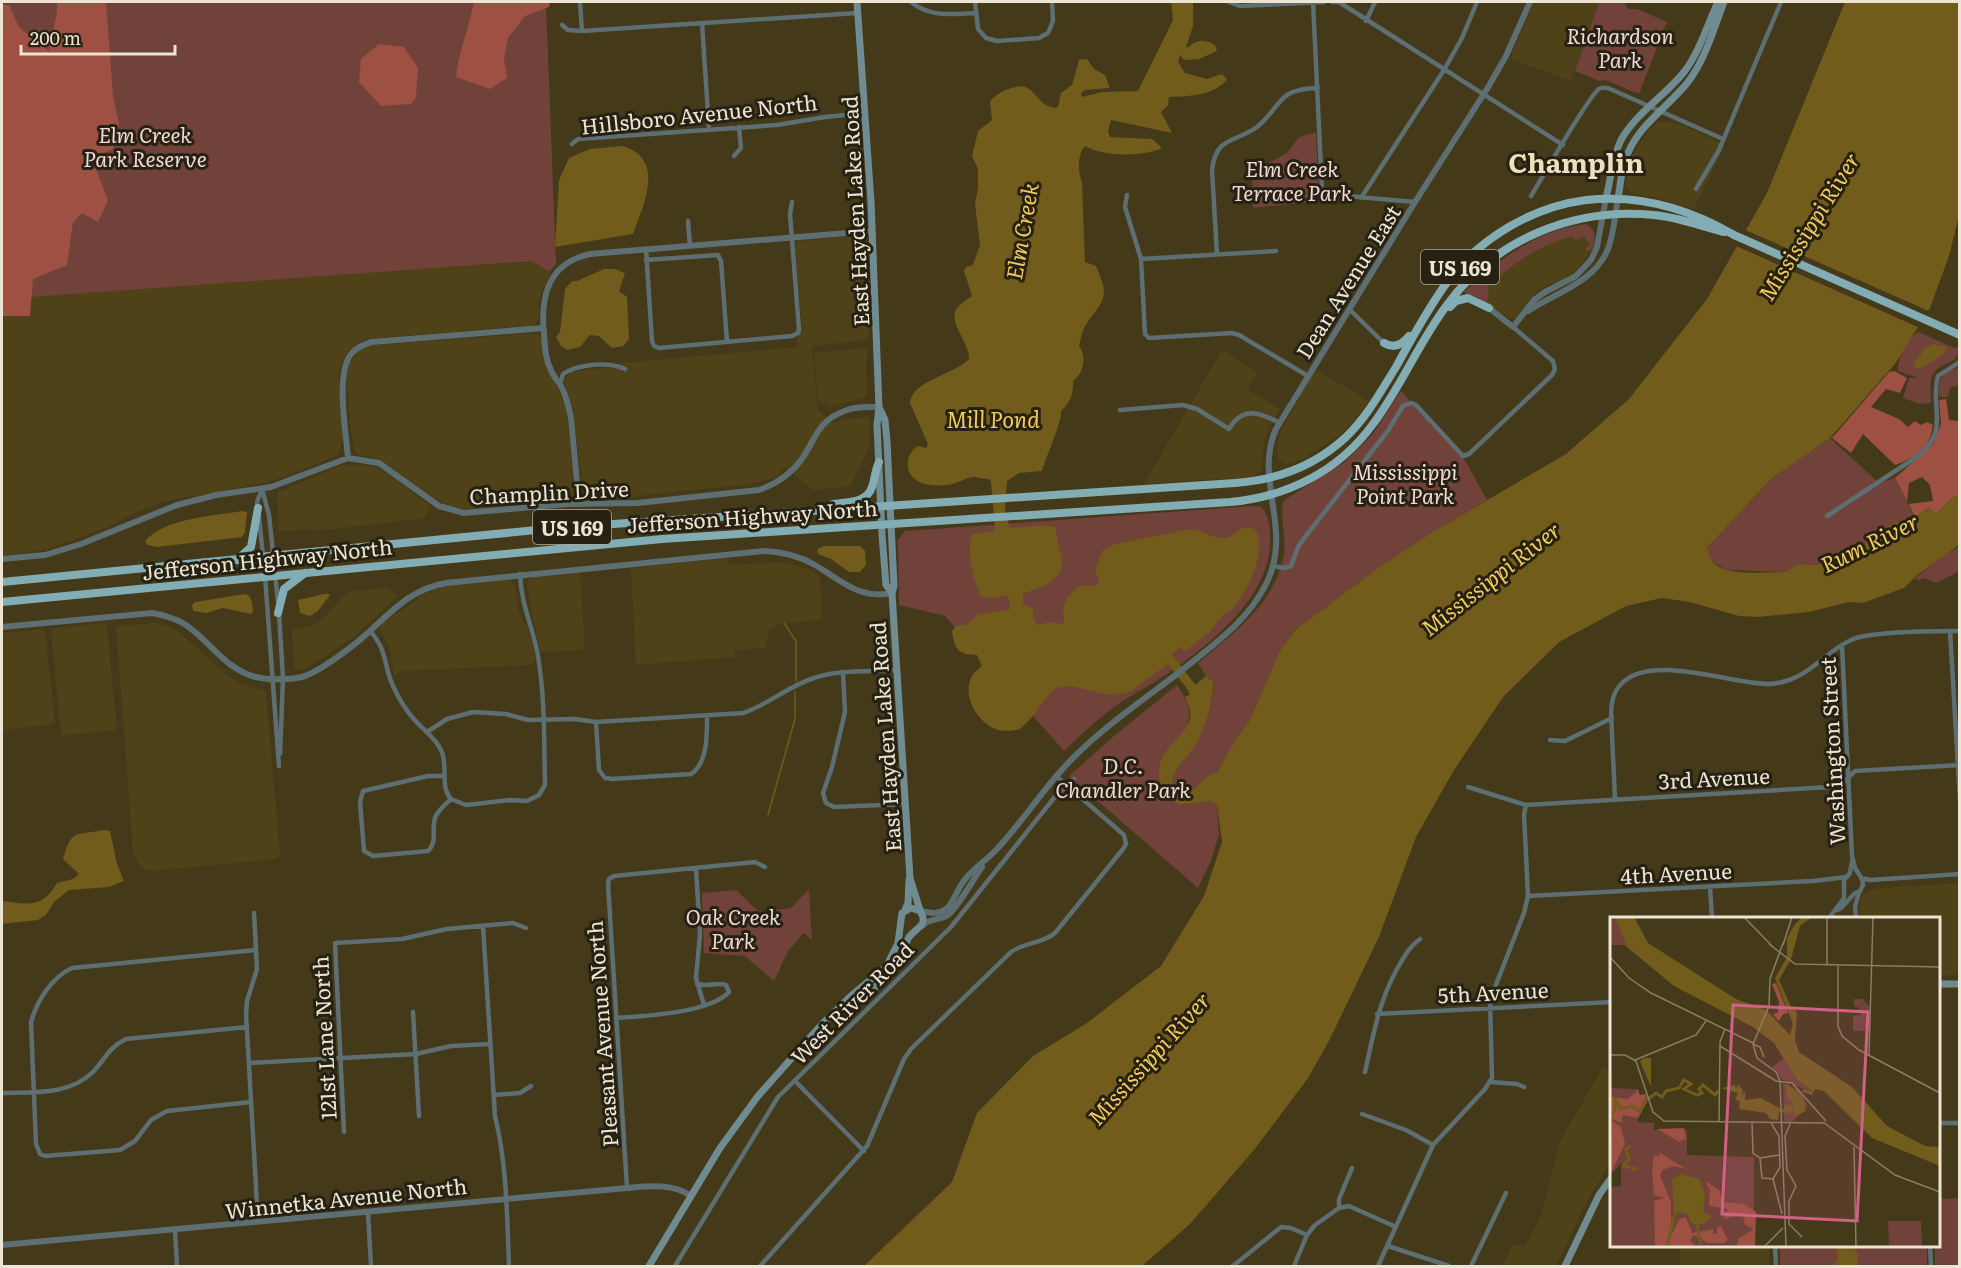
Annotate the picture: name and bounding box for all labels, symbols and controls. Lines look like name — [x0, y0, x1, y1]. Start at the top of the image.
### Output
scale bar — [21, 18, 176, 56]
park label: Richardson Park — [1566, 19, 1674, 74]
text: 200 m — [30, 24, 81, 51]
street label: Hillsboro Avenue North — [579, 85, 819, 141]
street label: East Hayden Lake Road — [832, 95, 876, 327]
park label: Elm Creek Park Reserve — [83, 118, 207, 173]
district label: Champlin — [1508, 141, 1644, 181]
water label: Mississippi River — [1749, 145, 1867, 307]
park label: Elm Creek Terrace Park — [1232, 152, 1353, 207]
water label: Elm Creek — [996, 180, 1046, 282]
street label: Dean Avenue East — [1287, 198, 1407, 364]
road number: US 169 — [1421, 250, 1499, 284]
water label: Mill Pond — [946, 402, 1040, 435]
park label: Mississippi Point Park — [1352, 455, 1458, 510]
street label: Champlin Drive — [469, 471, 630, 511]
street label: Jefferson Highway North — [626, 491, 879, 539]
water label: Rum River — [1814, 504, 1924, 580]
road number: US 169 — [533, 510, 611, 544]
water label: Mississippi River — [1413, 513, 1567, 643]
street label: Jefferson Highway North — [140, 529, 394, 587]
street label: East Hayden Lake Road — [860, 621, 908, 853]
street label: Washington Street — [1811, 656, 1851, 846]
park label: D.C. Chandler Park — [1055, 749, 1191, 804]
street label: 3rd Avenue — [1657, 759, 1771, 795]
street label: 4th Avenue — [1619, 854, 1733, 890]
park label: Oak Creek Park — [685, 900, 781, 955]
inset map — [1610, 917, 1940, 1247]
street label: Pleasant Avenue North — [578, 920, 624, 1148]
street label: West River Road — [782, 933, 920, 1071]
street label: 121st Lane North — [303, 955, 343, 1121]
street label: 5th Avenue — [1437, 973, 1549, 1009]
water label: Mississippi River — [1079, 984, 1217, 1132]
street label: Winnetka Avenue North — [223, 1169, 469, 1225]

